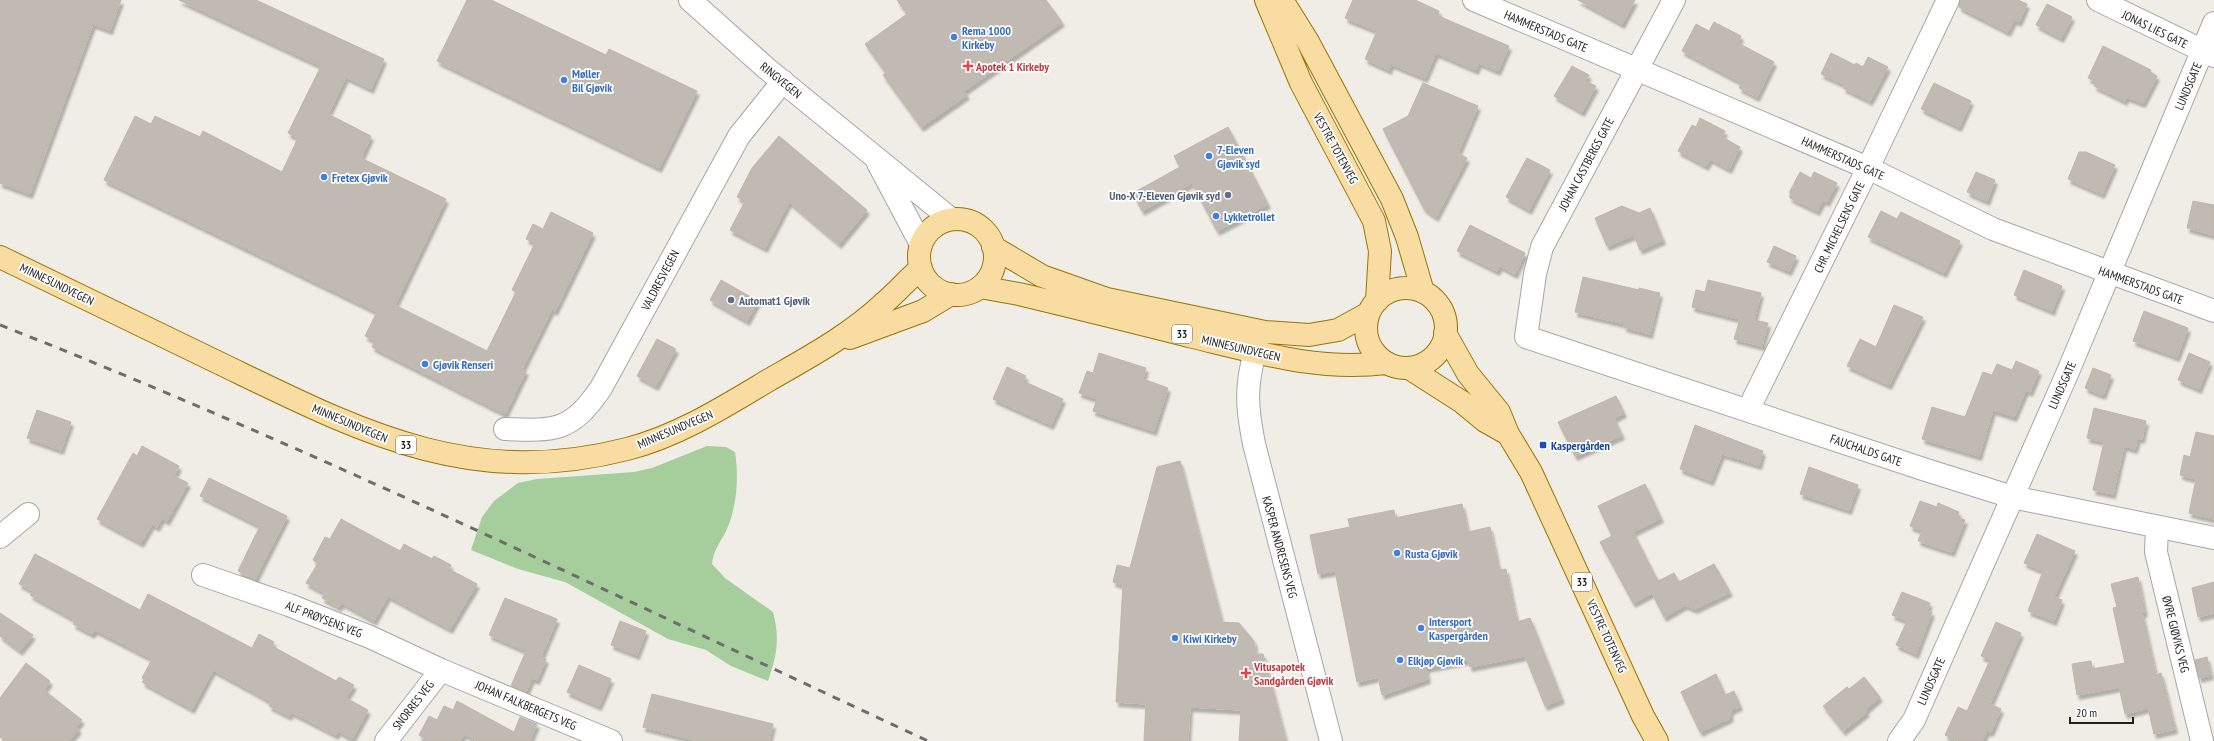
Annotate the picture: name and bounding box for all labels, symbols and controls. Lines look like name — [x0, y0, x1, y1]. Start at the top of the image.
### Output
street label: JONAS LIES GATE — [2119, 6, 2190, 51]
street label: HAMMERSTADS GATE — [1502, 7, 1590, 55]
place label: Rema 1000 Kirkeby — [962, 23, 1011, 52]
marker: Rema 1000 Kirkeby — [949, 32, 959, 42]
street label: RINGVEGEN — [757, 59, 805, 101]
place label: Apotek 1 Kirkeby — [975, 59, 1049, 74]
street label: LUNDSGATE — [2171, 60, 2205, 112]
marker: Apotek 1 Kirkeby — [963, 61, 973, 71]
place label: Møller Bil Gjøvik — [572, 66, 612, 95]
marker: Møller Bil Gjøvik — [559, 75, 569, 85]
street label: VESTRE TOTENVEG — [1310, 109, 1362, 186]
street label: JOHAN CASTBERGS GATE — [1555, 115, 1617, 214]
street label: HAMMERSTADS GATE — [1799, 133, 1887, 183]
place label: 7-Eleven Gjøvik syd — [1217, 142, 1260, 171]
marker: 7-Eleven Gjøvik syd — [1204, 151, 1214, 161]
place label: Fretex Gjøvik — [332, 170, 388, 185]
marker: Fretex Gjøvik — [319, 172, 329, 182]
street label: CHR. MICHELSENS GATE — [1810, 179, 1868, 275]
place label: Uno-X 7-Eleven Gjøvik syd — [1109, 188, 1220, 203]
marker: Uno-X 7-Eleven Gjøvik syd — [1223, 190, 1233, 200]
place label: Lykketrollet — [1224, 209, 1275, 224]
marker: Lykketrollet — [1211, 211, 1221, 221]
street label: VALDRESVEGEN — [637, 247, 682, 314]
street label: MINNESUNDVEGEN — [17, 260, 97, 308]
street label: HAMMERSTADS GATE — [2097, 263, 2185, 307]
place label: Automat1 Gjøvik — [738, 293, 810, 308]
marker: Automat1 Gjøvik — [726, 295, 736, 305]
road number: 33 — [1172, 325, 1192, 343]
street label: MINNESUNDVEGEN — [1200, 332, 1282, 364]
place label: Gjøvik Renseri — [433, 357, 494, 372]
marker: Gjøvik Renseri — [420, 359, 430, 369]
street label: LUNDSGATE — [2045, 359, 2079, 411]
street label: MINNESUNDVEGEN — [310, 400, 390, 446]
street label: MINNESUNDVEGEN — [635, 406, 715, 452]
street label: FAUCHALDS GATE — [1828, 431, 1904, 469]
road number: 33 — [396, 436, 416, 454]
place label: Kaspergården — [1551, 438, 1610, 453]
marker: Kaspergården — [1538, 440, 1548, 450]
street label: KASPER ANDRESENS VEG — [1259, 494, 1301, 600]
place label: Rusta Gjøvik — [1405, 546, 1458, 561]
marker: Rusta Gjøvik — [1392, 548, 1402, 558]
road number: 33 — [1572, 573, 1592, 591]
street label: ØVRE GJØVIKS VEG — [2159, 594, 2193, 674]
street label: VESTRE TOTENVEG — [1583, 596, 1631, 675]
street label: ALF PRØYSENS VEG — [283, 597, 365, 641]
place label: Intersport Kaspergården — [1429, 614, 1488, 643]
marker: Intersport Kaspergården — [1416, 623, 1426, 633]
place label: Kiwi Kirkeby — [1183, 631, 1237, 646]
marker: Kiwi Kirkeby — [1170, 633, 1180, 643]
place label: Elkjøp Gjøvik — [1408, 653, 1463, 668]
marker: Elkjøp Gjøvik — [1395, 655, 1405, 665]
street label: LUNDSGATE — [1914, 655, 1948, 707]
place label: Vitusapotek Sandgården Gjøvik — [1253, 659, 1333, 688]
marker: Vitusapotek Sandgården Gjøvik — [1241, 668, 1251, 678]
street label: JOHAN FALKBERGETS VEG — [472, 676, 579, 733]
street label: SNORRES VEG — [389, 677, 437, 733]
scale bar — [2070, 699, 2133, 725]
text: 20 m — [2076, 705, 2097, 720]

